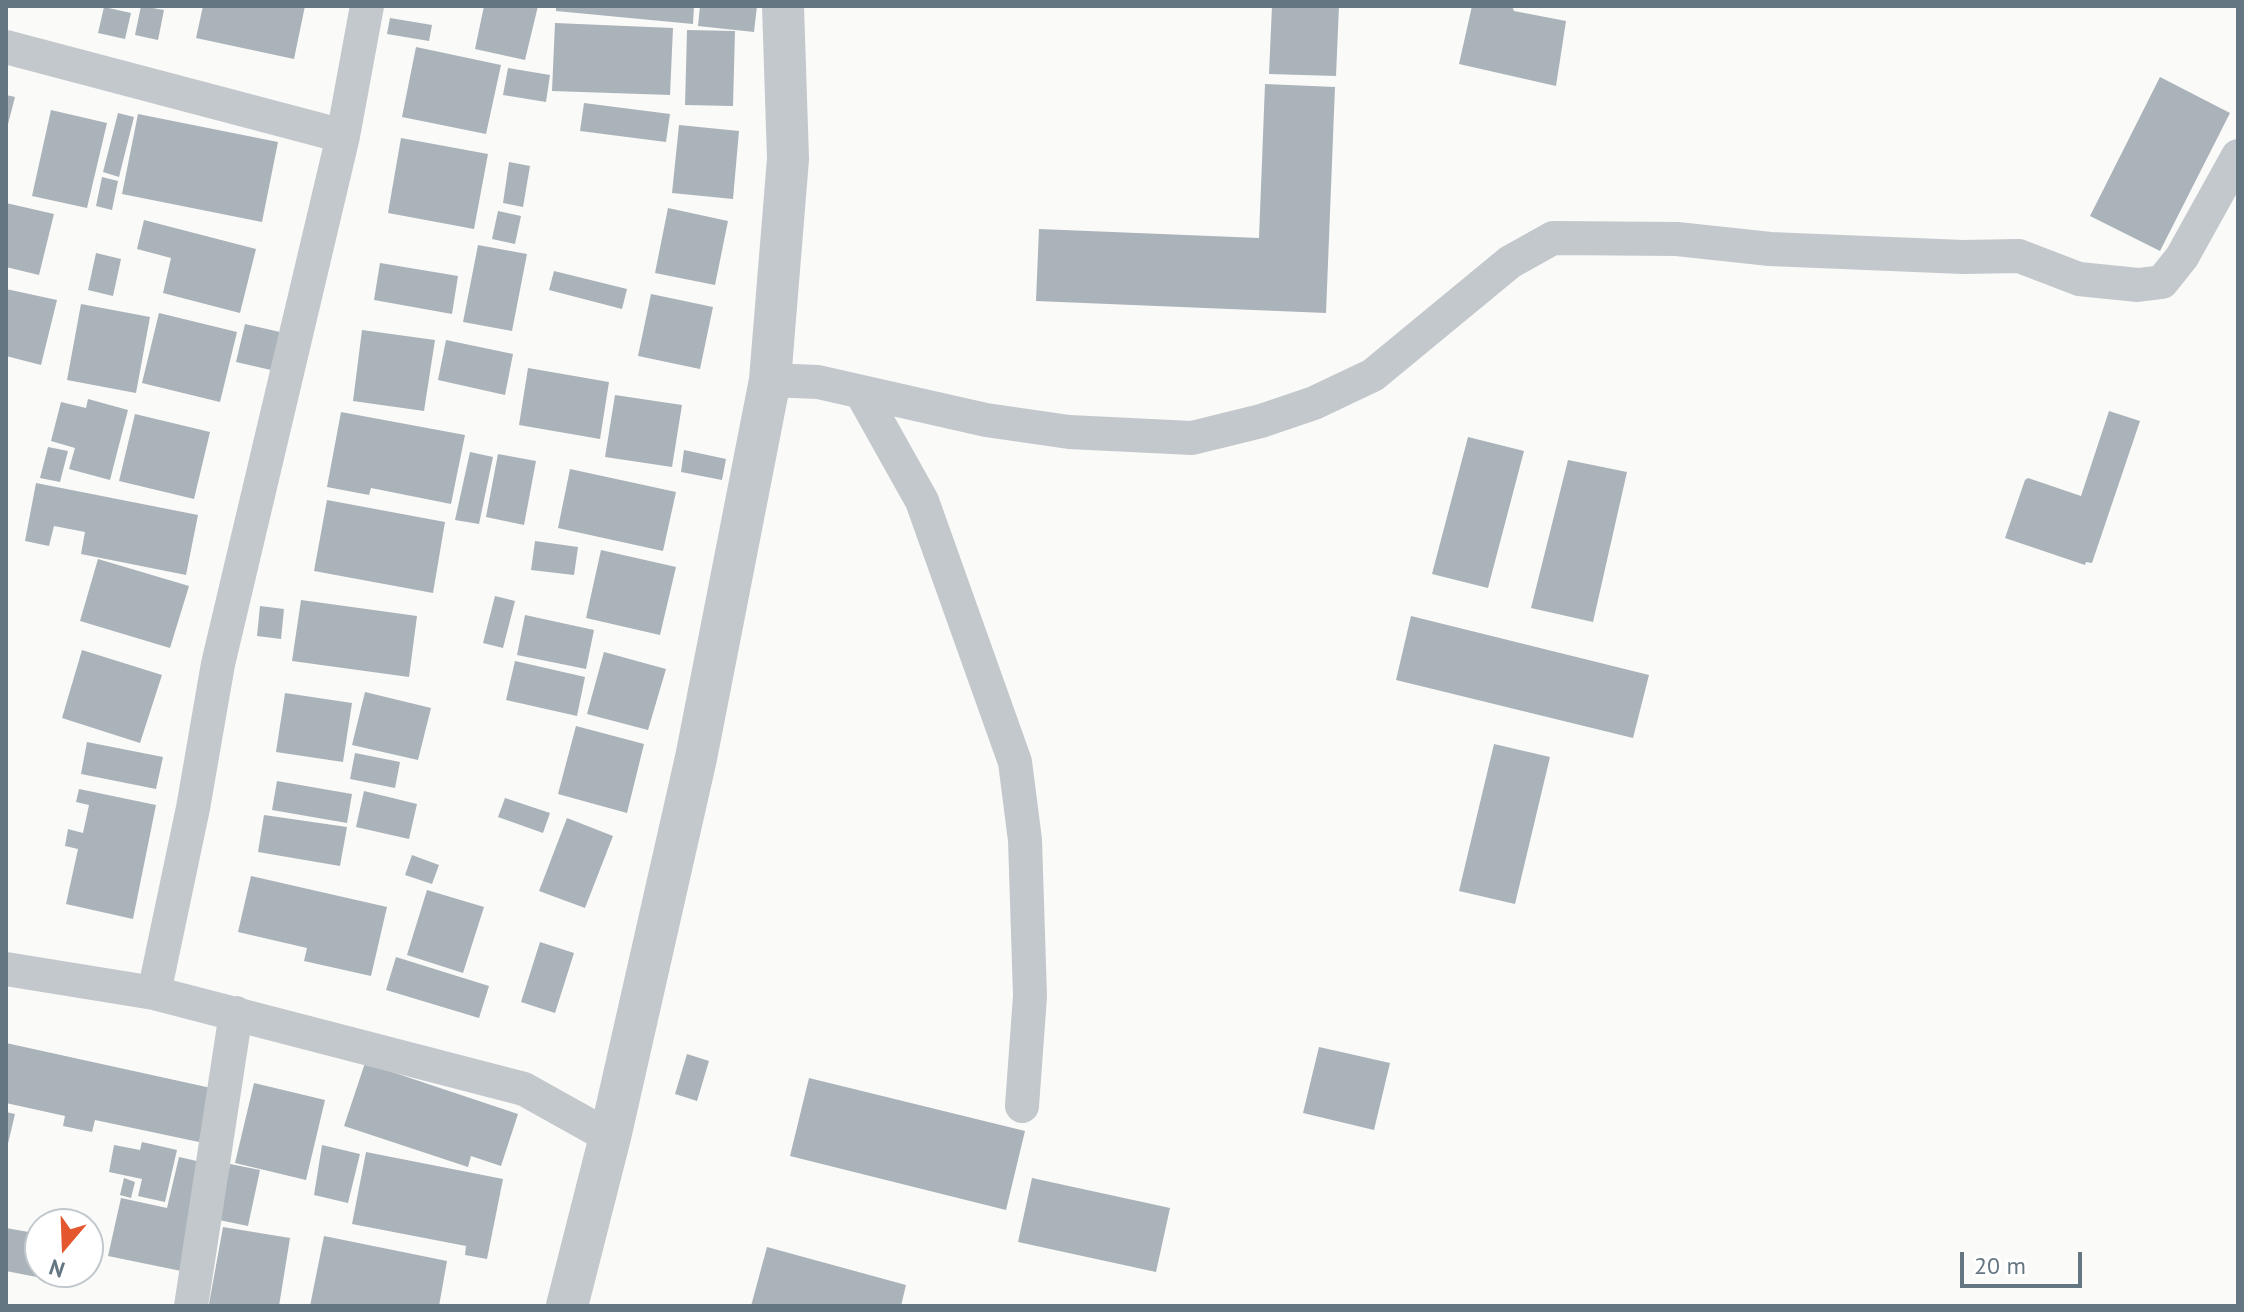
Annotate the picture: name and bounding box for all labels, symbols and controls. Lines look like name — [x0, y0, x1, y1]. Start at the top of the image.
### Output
north arrow — [24, 1208, 104, 1288]
scale bar — [1964, 1236, 2086, 1286]
text: 20 m — [1974, 1250, 2026, 1281]
text: N — [45, 1253, 68, 1284]

